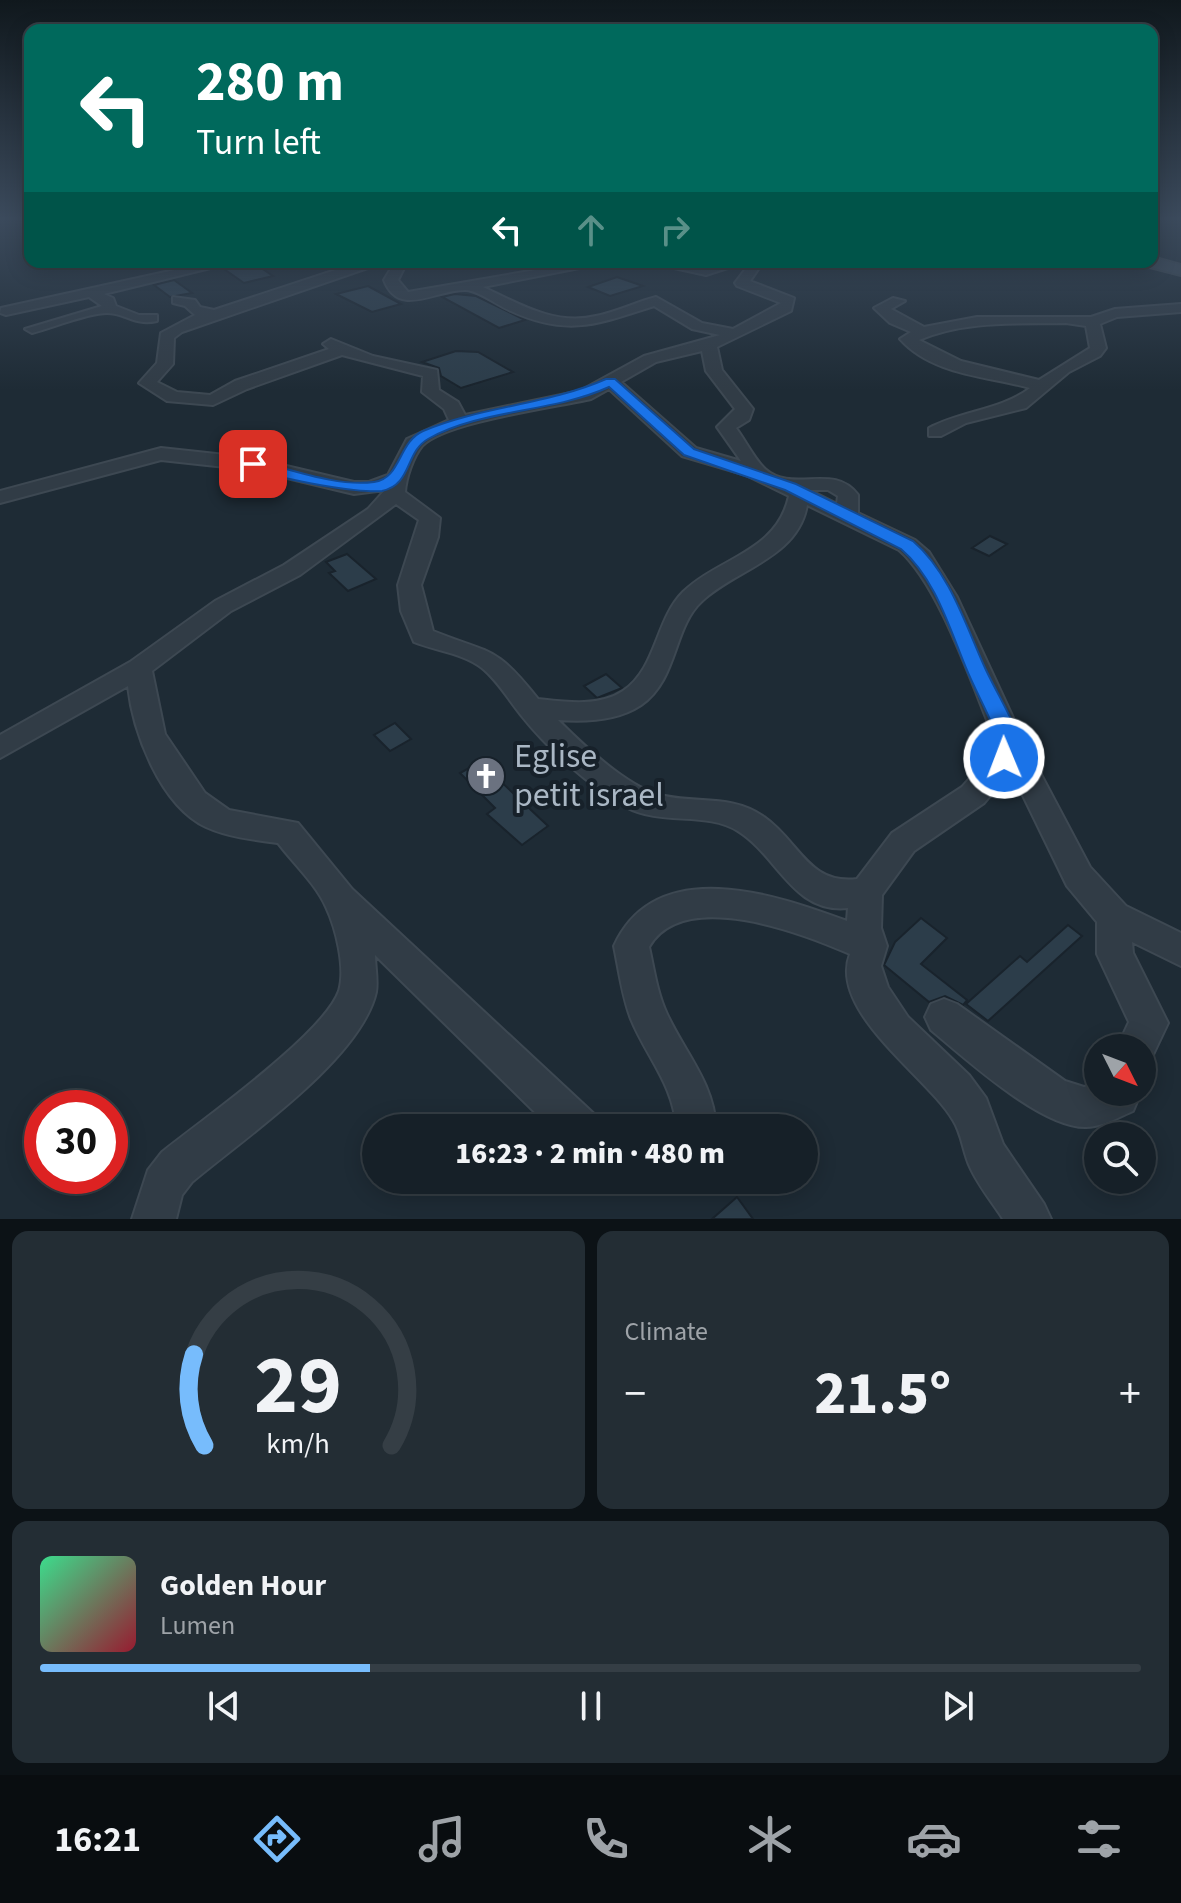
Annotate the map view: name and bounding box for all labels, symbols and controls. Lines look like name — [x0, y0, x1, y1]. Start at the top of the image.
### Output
text: 280 m — [196, 43, 344, 122]
icon: left — [64, 56, 168, 160]
text: Turn left — [196, 117, 321, 168]
icon: left — [485, 208, 529, 252]
icon: ahead — [569, 208, 613, 252]
icon: right — [653, 208, 697, 252]
pin — [219, 430, 287, 498]
icon: arrive — [231, 442, 275, 486]
position arrow — [962, 716, 1046, 800]
place label: Eglise petit israel — [514, 732, 664, 820]
church icon: Eglise petit israel — [465, 755, 507, 797]
north arrow — [1084, 1034, 1156, 1106]
map controls — [1084, 1034, 1156, 1194]
speed limit sign: 30 — [24, 1090, 128, 1194]
button: search — [1084, 1122, 1156, 1194]
text: 16:23 · 2 min · 480 m — [455, 1132, 725, 1175]
text: Climate — [625, 1313, 708, 1350]
text: 29 — [254, 1327, 342, 1445]
text: 21.5° — [814, 1352, 951, 1437]
text: − — [625, 1363, 646, 1426]
text: + — [1119, 1363, 1141, 1426]
text: km/h — [267, 1424, 330, 1464]
text: Golden Hour — [160, 1564, 326, 1607]
text: Lumen — [160, 1607, 235, 1644]
icon: previous — [202, 1684, 246, 1728]
icon: pause — [569, 1684, 613, 1728]
icon: next — [936, 1684, 980, 1728]
icon: directions — [249, 1811, 305, 1867]
icon: music — [414, 1811, 470, 1867]
icon: phone — [578, 1811, 634, 1867]
icon: climate — [742, 1811, 798, 1867]
icon: car — [906, 1811, 962, 1867]
icon: filters — [1071, 1811, 1127, 1867]
text: 16:21 — [54, 1814, 141, 1865]

